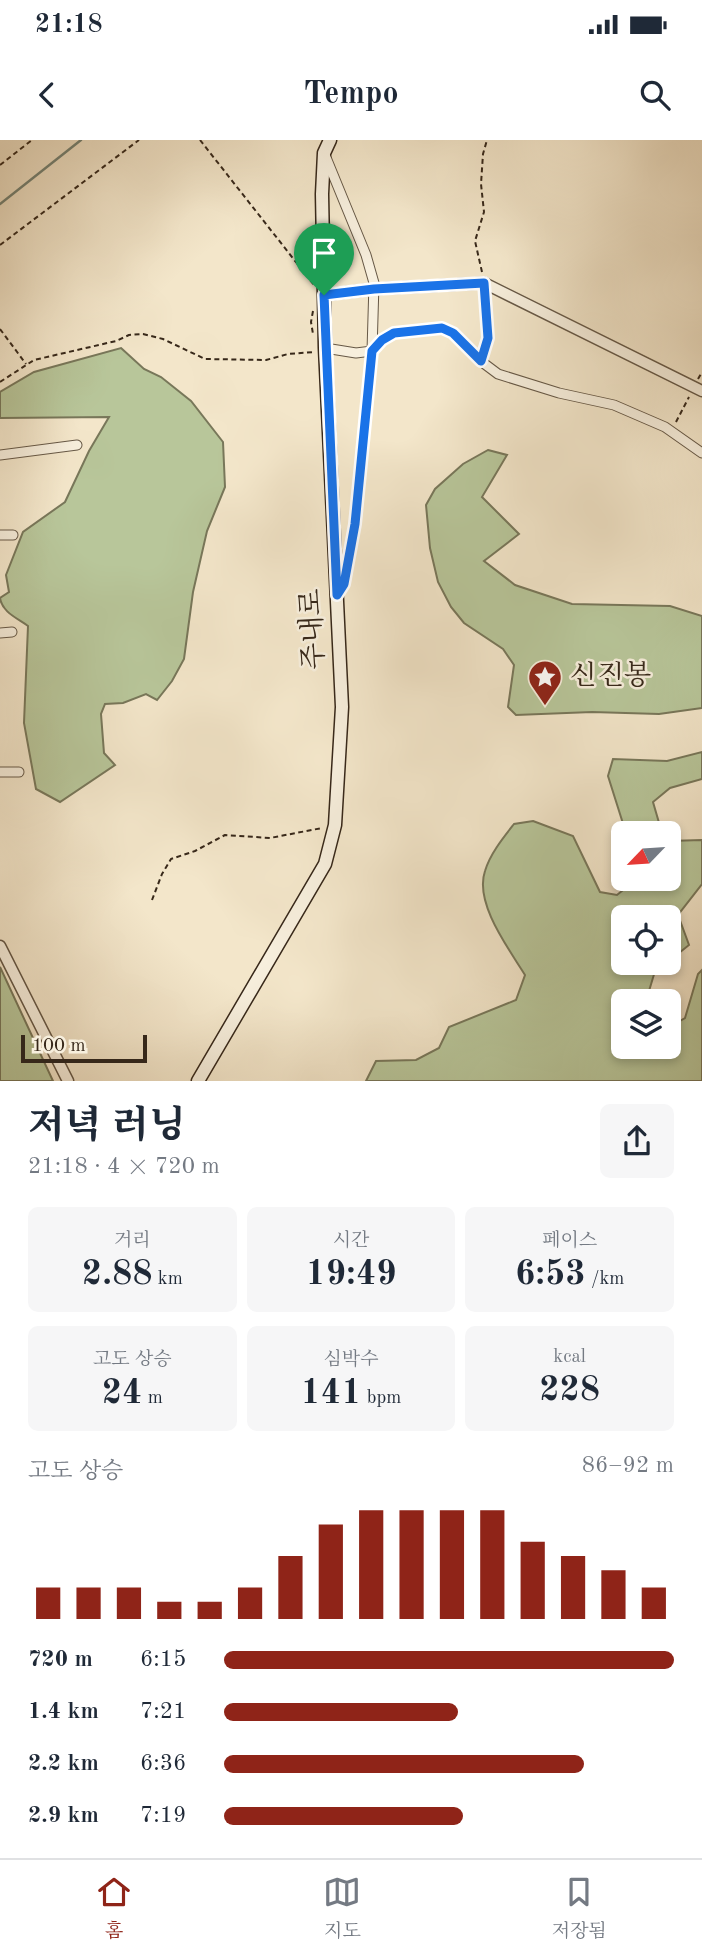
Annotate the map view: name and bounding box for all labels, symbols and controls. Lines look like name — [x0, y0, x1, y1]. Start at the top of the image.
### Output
text: 21:18 — [35, 12, 103, 38]
icon: back — [28, 76, 66, 114]
icon: search — [636, 76, 674, 114]
text: Tempo — [303, 79, 399, 111]
pin — [294, 223, 354, 295]
icon: arrive — [305, 234, 343, 272]
street label: 주내로 — [296, 588, 330, 670]
place icon: 신진봉 — [526, 658, 564, 707]
place label: 신진봉 — [570, 660, 651, 691]
north arrow — [611, 821, 681, 891]
map controls — [611, 821, 681, 1059]
button: locate — [611, 905, 681, 975]
button: layers — [611, 989, 681, 1059]
scale bar — [21, 1032, 147, 1064]
text: 100 m — [32, 1037, 85, 1056]
button: share — [600, 1104, 674, 1178]
text: 저녁 러닝 — [28, 1108, 185, 1146]
text: 21:18 · 4 × 720 m — [28, 1155, 220, 1178]
text: 거리 — [114, 1232, 151, 1251]
text: 시간 — [333, 1232, 369, 1251]
text: 페이스 — [542, 1232, 597, 1251]
text: 2.88 — [82, 1257, 153, 1292]
text: 19:49 — [305, 1257, 397, 1292]
text: 6:53 — [515, 1257, 586, 1292]
text: km — [153, 1270, 183, 1289]
text: /km — [586, 1270, 624, 1289]
text: kcal — [553, 1348, 586, 1367]
text: 고도 상승 — [93, 1351, 172, 1370]
text: 심박수 — [323, 1351, 379, 1370]
text: 228 — [539, 1373, 600, 1408]
text: 24 — [102, 1376, 142, 1411]
text: 141 — [301, 1376, 361, 1411]
text: m — [142, 1389, 163, 1408]
text: bpm — [361, 1389, 401, 1408]
text: 86–92 m — [582, 1454, 674, 1477]
text: 고도 상승 — [28, 1460, 123, 1483]
text: 720 m — [28, 1648, 93, 1671]
text: 6:15 — [140, 1648, 186, 1671]
text: 1.4 km — [28, 1700, 99, 1723]
text: 7:21 — [140, 1700, 186, 1723]
text: 2.2 km — [28, 1752, 99, 1775]
text: 6:36 — [140, 1752, 186, 1775]
text: 2.9 km — [28, 1804, 99, 1827]
text: 7:19 — [140, 1804, 186, 1827]
tab: 홈 — [95, 1873, 133, 1944]
tab: 지도 — [323, 1873, 361, 1944]
tab: 저장됨 — [552, 1873, 607, 1944]

